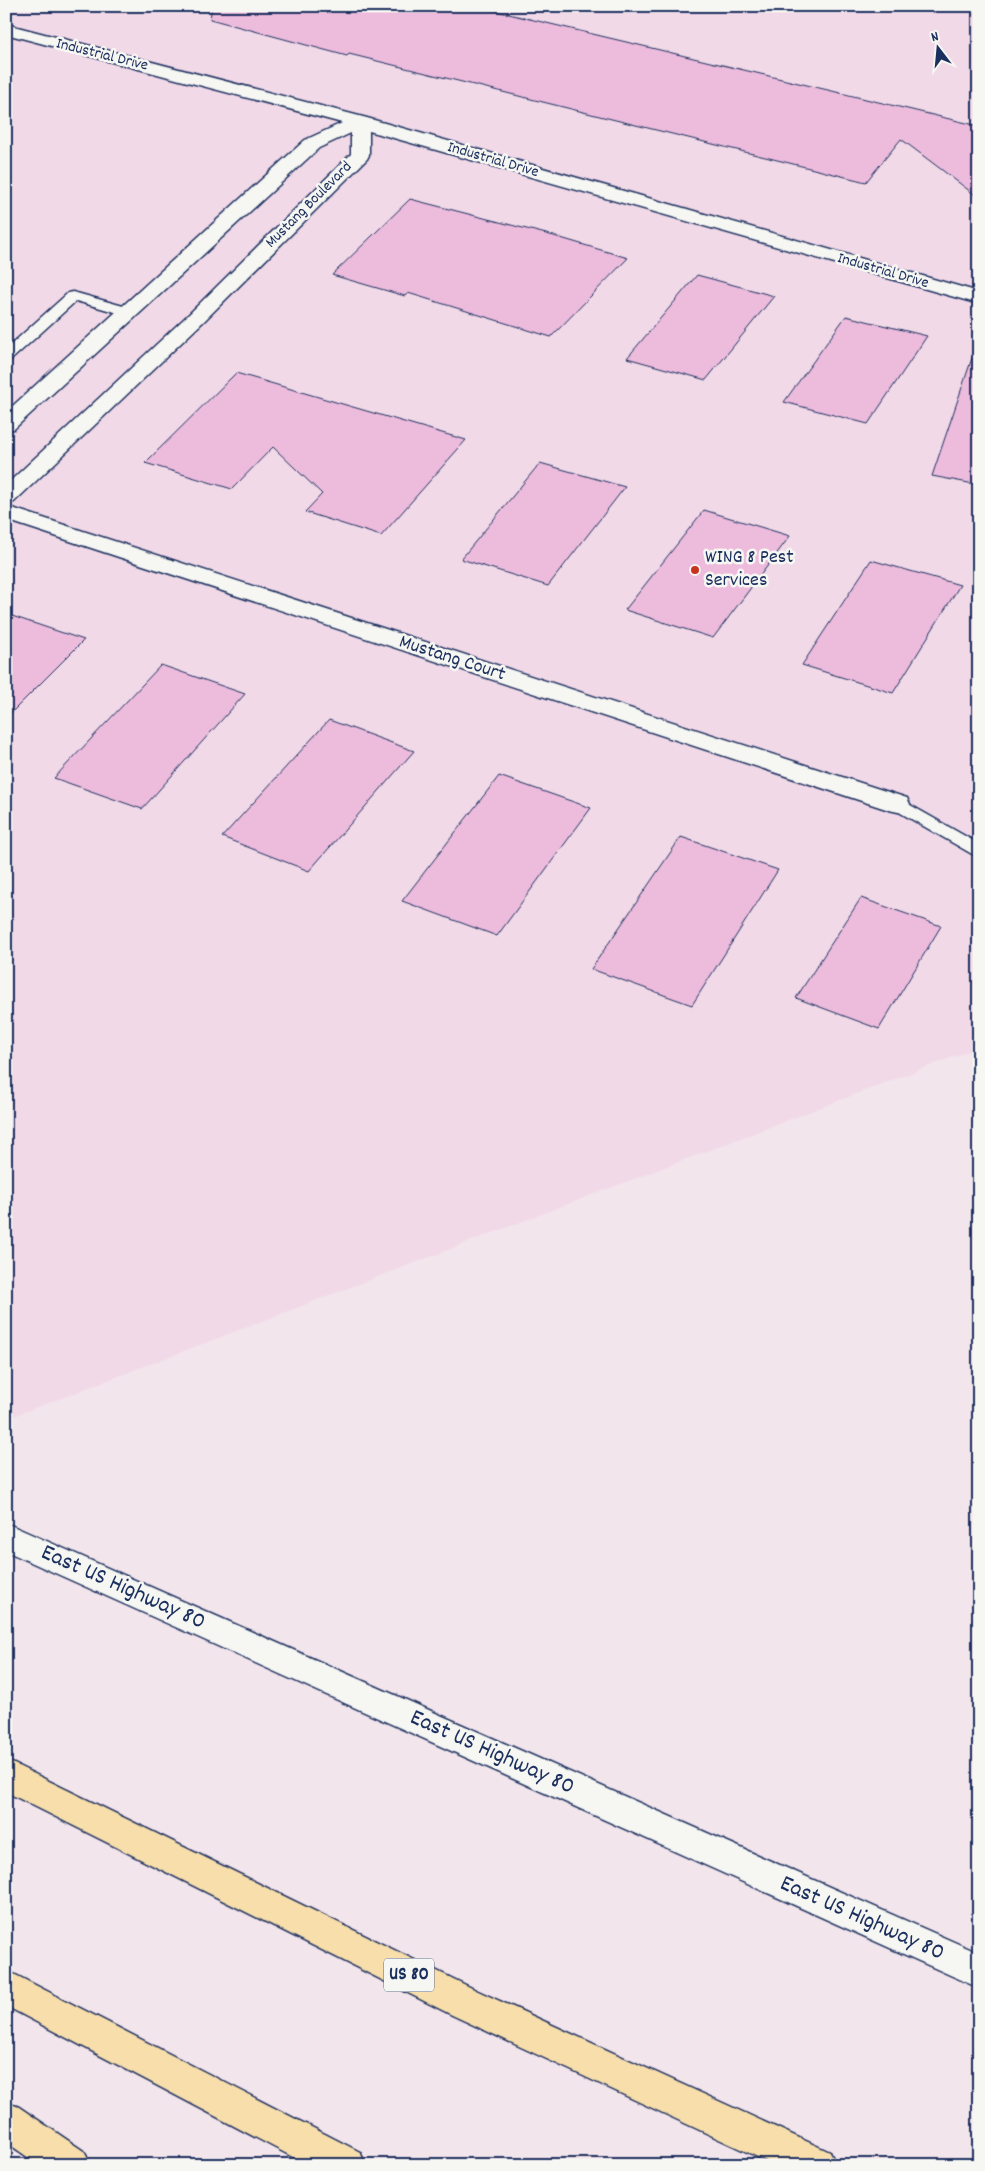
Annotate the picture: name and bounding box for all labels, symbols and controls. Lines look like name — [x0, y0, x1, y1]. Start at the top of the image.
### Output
north arrow — [912, 22, 962, 72]
text: N — [929, 27, 941, 48]
street label: Industrial Drive — [54, 32, 150, 78]
street label: Industrial Drive — [445, 136, 541, 184]
street label: Mustang Boulevard — [260, 156, 358, 254]
street label: Industrial Drive — [835, 247, 931, 295]
place label: WING 8 Pest Services — [705, 544, 794, 595]
marker: WING 8 Pest Services — [689, 564, 701, 576]
street label: Mustang Court — [395, 629, 509, 689]
street label: East US Highway 80 — [35, 1536, 211, 1640]
street label: East US Highway 80 — [404, 1701, 580, 1805]
street label: East US Highway 80 — [774, 1867, 950, 1971]
road number: US 80 — [384, 1958, 434, 1992]

